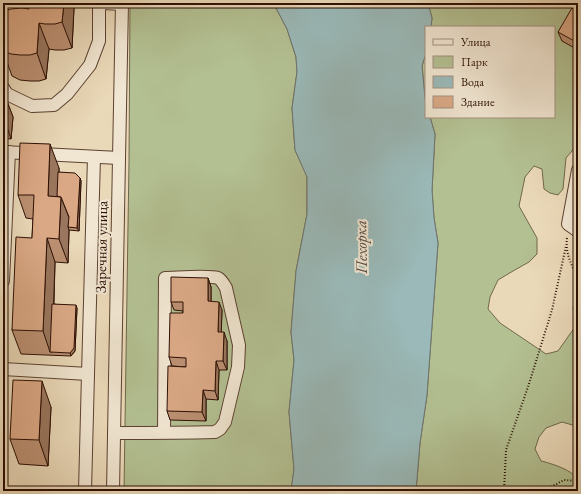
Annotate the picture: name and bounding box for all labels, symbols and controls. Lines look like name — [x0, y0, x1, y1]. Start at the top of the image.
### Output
legend — [425, 26, 555, 118]
text: Улица — [460, 34, 491, 50]
text: Парк — [461, 54, 488, 70]
text: Вода — [461, 74, 484, 90]
text: Здание — [461, 94, 495, 110]
street label: Заречная улица — [91, 201, 111, 293]
water label: Пехорка — [350, 220, 372, 275]

